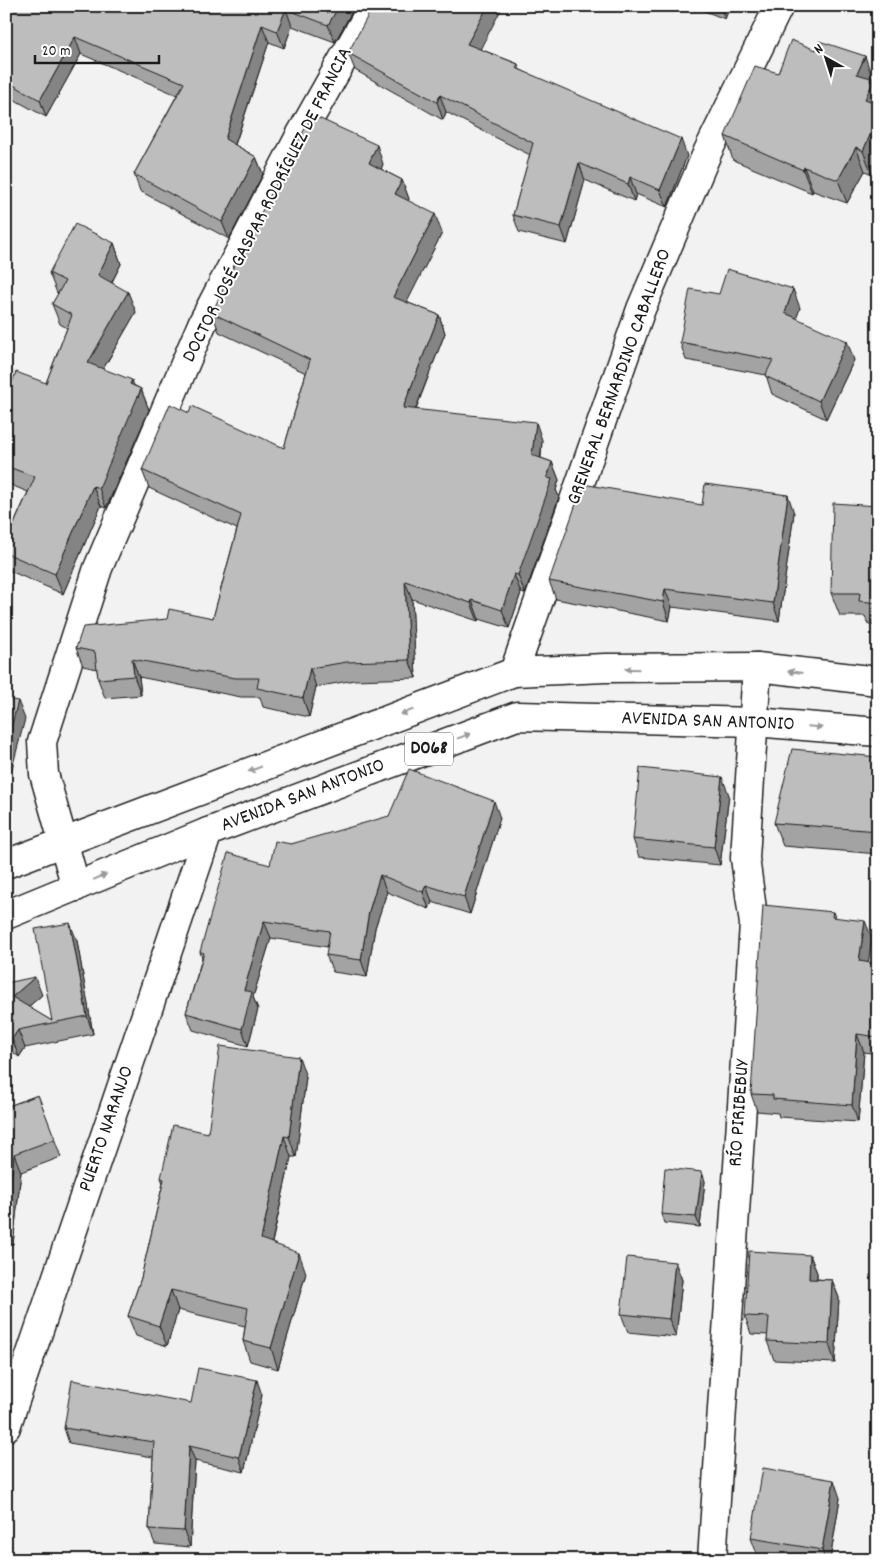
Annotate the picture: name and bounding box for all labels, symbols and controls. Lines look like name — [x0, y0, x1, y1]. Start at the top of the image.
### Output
scale bar — [35, 32, 159, 64]
north arrow — [802, 32, 852, 82]
text: N — [810, 39, 828, 59]
text: 20 m — [42, 41, 70, 63]
street label: DOCTOR JOSÉ GASPAR RODRÍGUEZ DE FRANCIA — [176, 42, 360, 367]
street label: GRENERAL BERNARDINO CABALLERO — [561, 245, 679, 509]
one-way arrow — [624, 665, 640, 673]
one-way arrow — [786, 668, 802, 676]
street label: AVENIDA SAN ANTONIO — [621, 705, 795, 739]
one-way arrow — [399, 708, 414, 716]
one-way arrow — [807, 723, 823, 731]
road number: D068 — [405, 732, 453, 766]
one-way arrow — [456, 732, 471, 739]
street label: AVENIDA SAN ANTONIO — [217, 752, 389, 840]
one-way arrow — [247, 765, 262, 773]
one-way arrow — [93, 873, 107, 881]
street label: RÍO PIRIBEBUY — [722, 1058, 758, 1168]
street label: PUERTO NARANJO — [72, 1062, 142, 1196]

